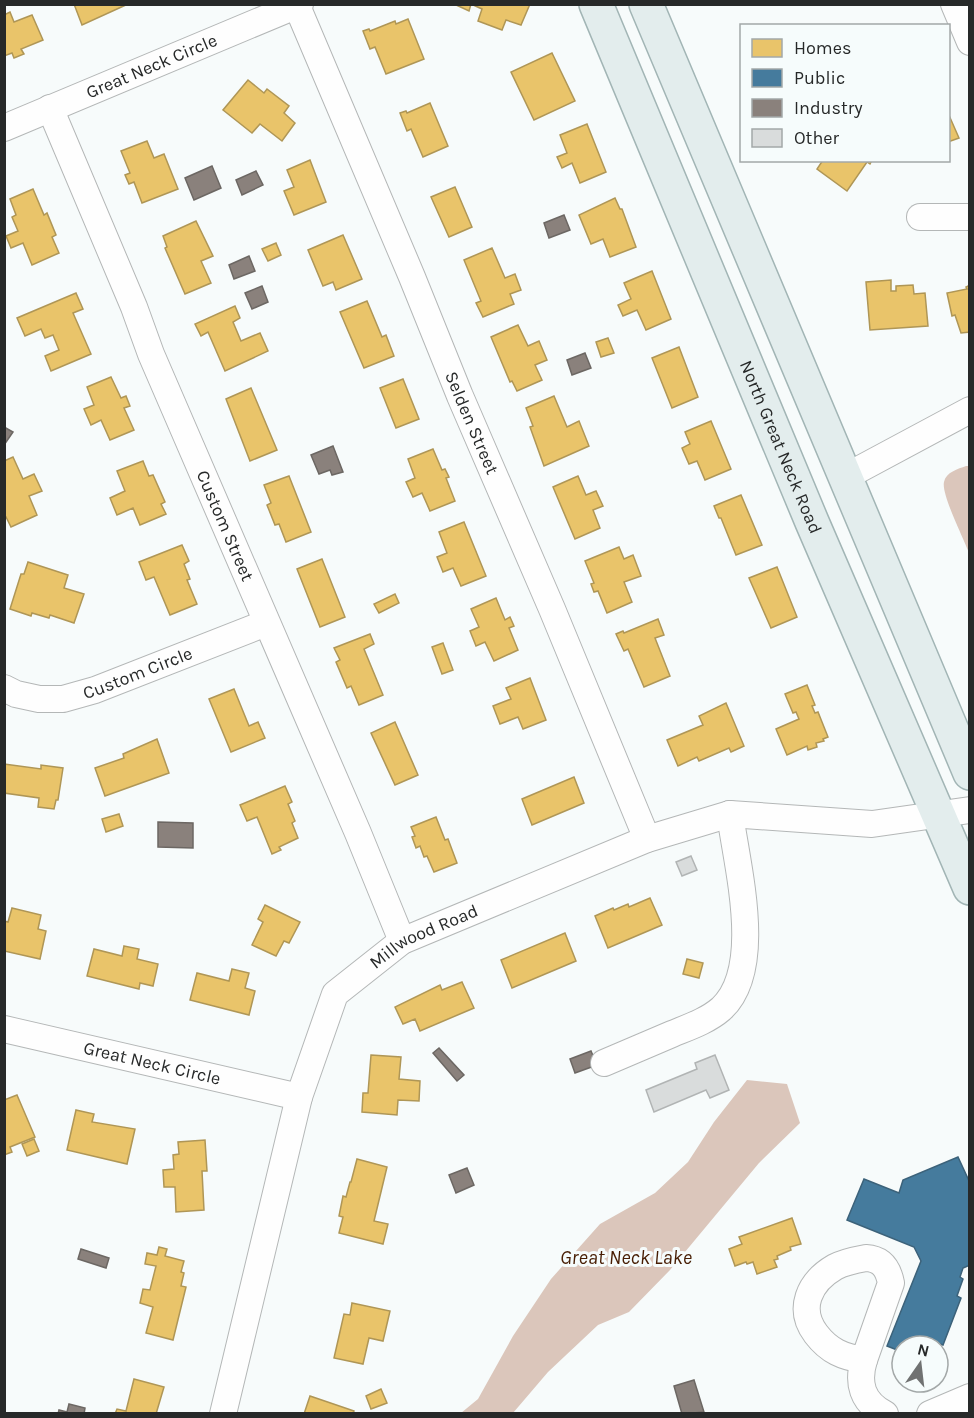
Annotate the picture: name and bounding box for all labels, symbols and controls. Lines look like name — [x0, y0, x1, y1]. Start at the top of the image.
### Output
legend — [740, 24, 950, 162]
street label: Great Neck Circle — [83, 29, 220, 103]
text: Homes — [794, 37, 851, 59]
text: Public — [794, 67, 845, 89]
text: Industry — [794, 97, 863, 119]
text: Other — [794, 127, 839, 149]
street label: North Great Neck Road — [735, 357, 827, 537]
street label: Selden Street — [440, 368, 504, 478]
street label: Custom Street — [192, 467, 259, 585]
street label: Custom Circle — [80, 642, 196, 704]
street label: Millwood Road — [365, 900, 481, 973]
street label: Great Neck Circle — [81, 1037, 223, 1090]
water label: Great Neck Lake — [560, 1246, 692, 1269]
north arrow — [890, 1334, 950, 1394]
text: N — [916, 1339, 931, 1361]

